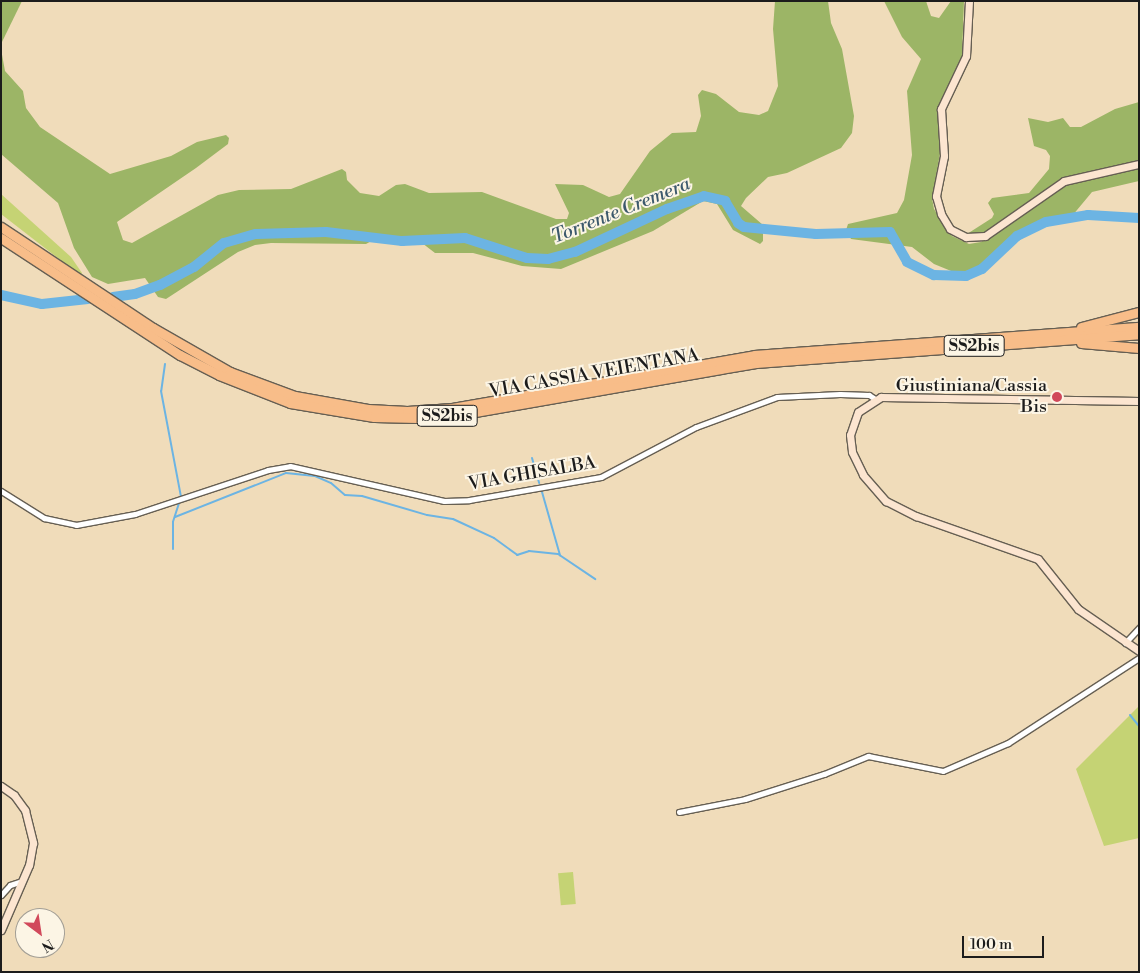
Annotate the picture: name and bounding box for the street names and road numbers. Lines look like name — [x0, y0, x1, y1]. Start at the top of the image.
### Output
road number: SS2bis — [943, 332, 1005, 360]
street label: VIA CASSIA VEIENTANA — [487, 345, 701, 403]
road number: SS2bis — [416, 402, 478, 430]
street label: VIA GHISALBA — [467, 452, 597, 496]

